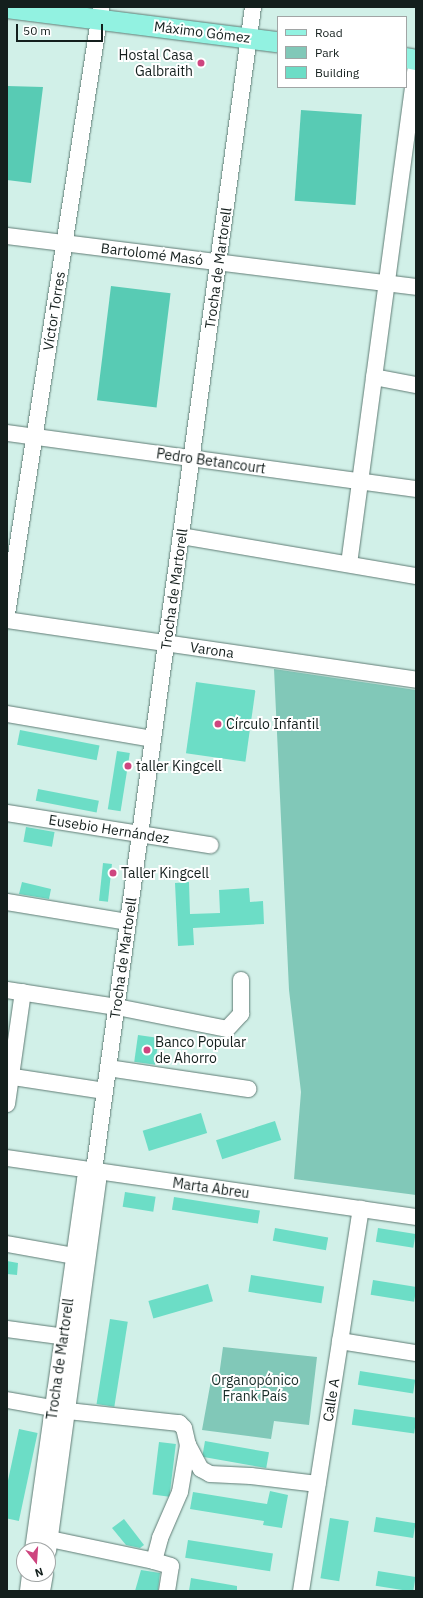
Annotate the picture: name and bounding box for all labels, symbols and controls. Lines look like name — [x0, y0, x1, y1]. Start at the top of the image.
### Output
scale bar — [18, 16, 105, 42]
legend — [277, 16, 407, 88]
street label: Máximo Gómez — [153, 18, 251, 46]
text: 50 m — [23, 23, 51, 38]
text: Road — [315, 25, 343, 40]
text: Park — [315, 45, 339, 60]
place label: Hostal Casa Galbraith — [119, 47, 193, 80]
marker: Hostal Casa Galbraith — [196, 58, 206, 68]
text: Building — [315, 65, 359, 80]
street label: Trocha de Martorell — [201, 206, 235, 330]
street label: Bartolomé Masó — [100, 239, 204, 269]
street label: Víctor Torres — [39, 270, 69, 352]
street label: Pedro Betancourt — [155, 445, 267, 477]
street label: Trocha de Martorell — [157, 527, 191, 651]
street label: Varona — [189, 639, 235, 661]
place label: Círculo Infantil — [226, 716, 319, 732]
marker: Círculo Infantil — [213, 719, 223, 729]
place label: taller Kingcell — [136, 758, 222, 774]
marker: taller Kingcell — [123, 761, 133, 771]
street label: Eusebio Hernández — [48, 811, 170, 847]
place label: Taller Kingcell — [121, 865, 209, 881]
marker: Taller Kingcell — [108, 868, 118, 878]
street label: Trocha de Martorell — [106, 896, 140, 1020]
place label: Banco Popular de Ahorro — [155, 1034, 246, 1066]
marker: Banco Popular de Ahorro — [142, 1045, 152, 1055]
street label: Marta Abreu — [171, 1174, 251, 1202]
street label: Trocha de Martorell — [43, 1297, 77, 1421]
park label: Organopónico Frank País — [211, 1372, 299, 1404]
street label: Calle A — [319, 1377, 343, 1423]
north arrow — [16, 1542, 56, 1582]
text: N — [33, 1565, 45, 1580]

